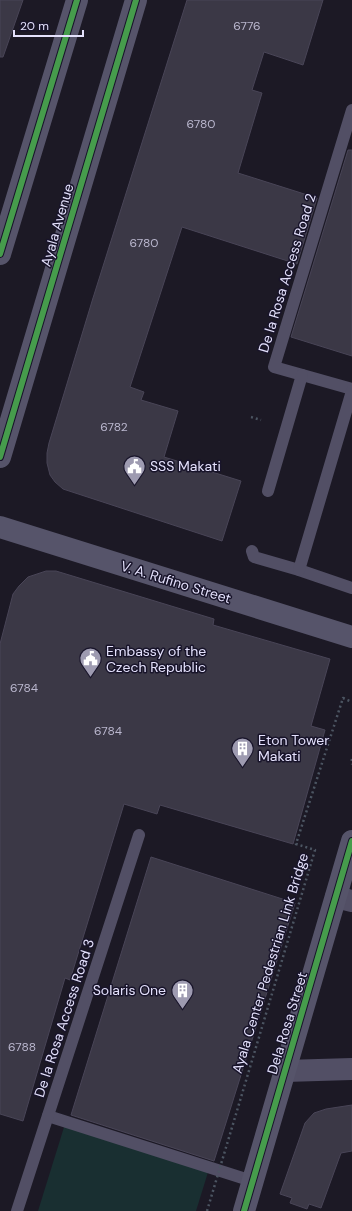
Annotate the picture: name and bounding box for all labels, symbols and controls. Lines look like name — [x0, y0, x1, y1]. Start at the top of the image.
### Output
scale bar — [14, 12, 83, 38]
text: 20 m — [20, 18, 49, 34]
house number: 6776 — [233, 18, 261, 34]
house number: 6780 — [187, 116, 215, 132]
street label: Ayala Avenue — [37, 181, 77, 269]
street label: De la Rosa Access Road 2 — [254, 191, 320, 355]
house number: 6780 — [130, 235, 158, 251]
house number: 6782 — [100, 419, 128, 435]
public building icon: SSS Makati — [122, 453, 148, 486]
place label: SSS Makati — [150, 457, 221, 475]
street label: V. A. Rufino Street — [119, 557, 233, 607]
place label: Embassy of the Czech Republic — [106, 642, 206, 676]
public building icon: Embassy of the Czech Republic — [78, 646, 104, 679]
house number: 6784 — [10, 680, 38, 696]
house number: 6784 — [94, 723, 122, 739]
place label: Eton Tower Makati — [258, 731, 329, 765]
building icon: Eton Tower Makati — [230, 735, 256, 768]
street label: Ayala Center Pedestrian Link Bridge — [228, 851, 312, 1075]
street label: De la Rosa Access Road 3 — [30, 936, 98, 1100]
street label: Dela Rosa Street — [263, 970, 311, 1076]
building icon: Solaris One — [169, 977, 195, 1010]
place label: Solaris One — [93, 981, 166, 999]
house number: 6788 — [8, 1039, 36, 1055]

